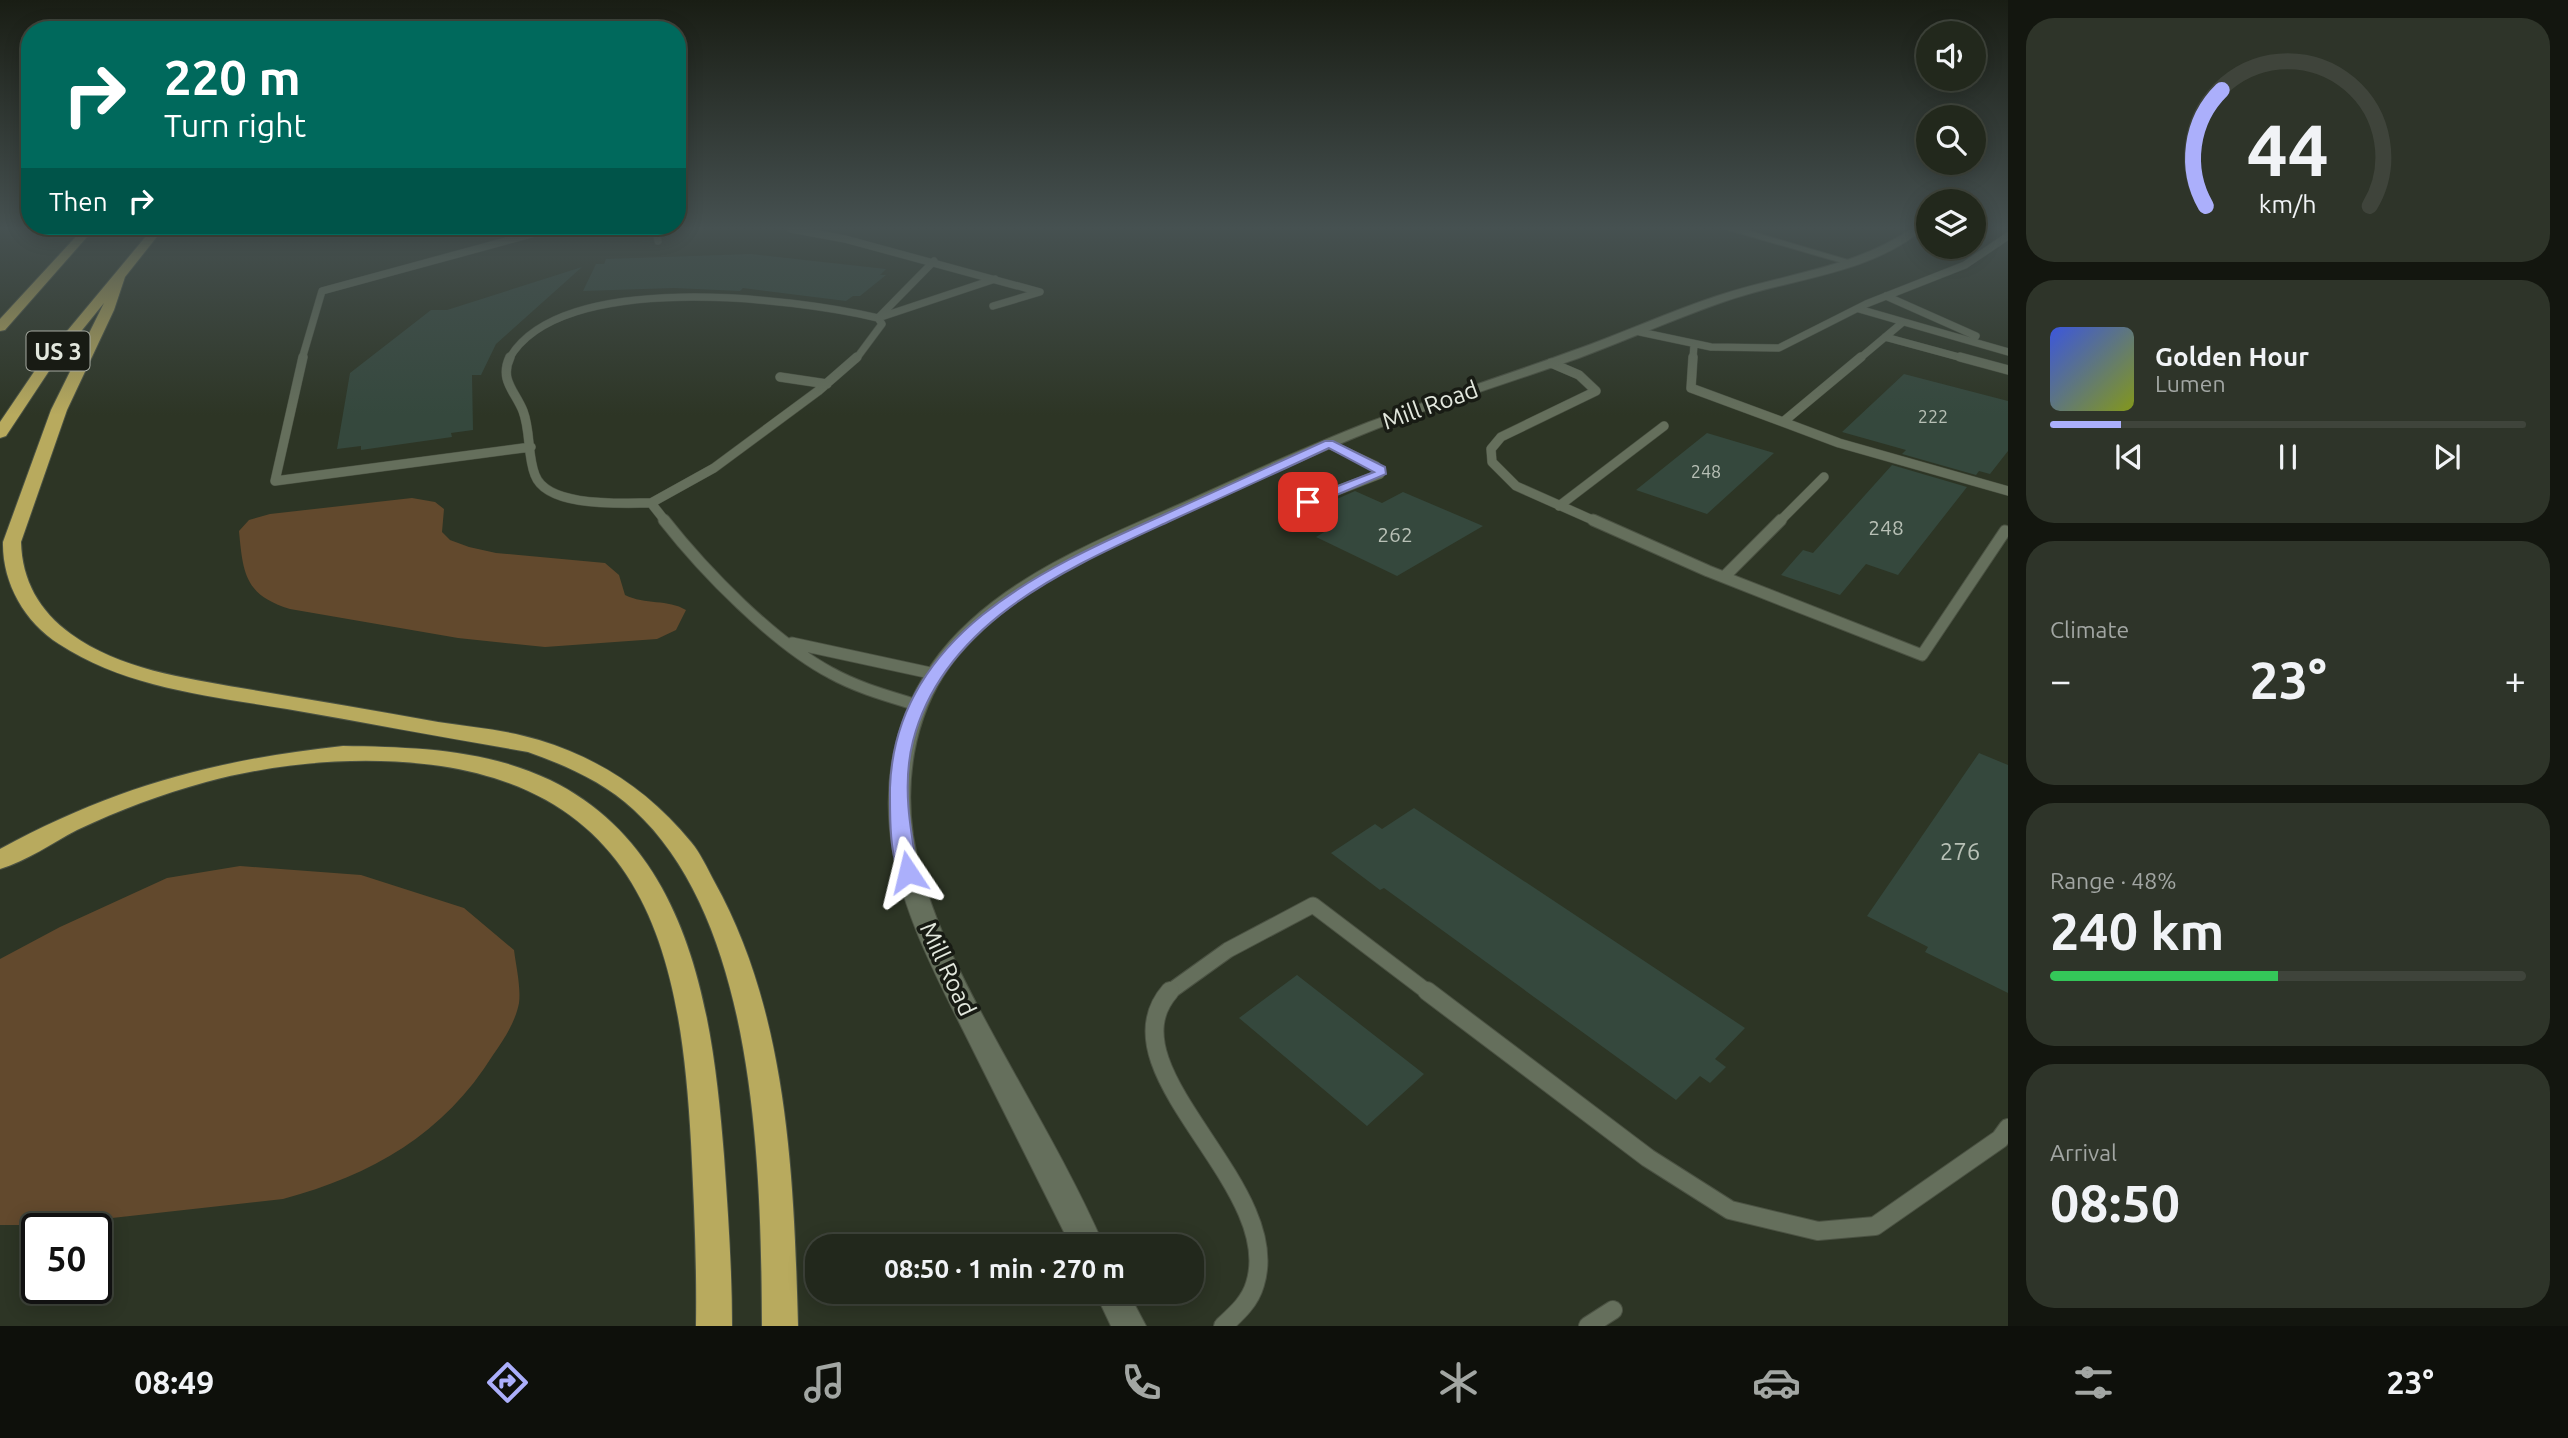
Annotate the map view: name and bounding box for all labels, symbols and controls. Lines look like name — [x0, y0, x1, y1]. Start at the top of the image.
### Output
map controls — [1916, 21, 1986, 259]
button: sound — [1916, 21, 1986, 91]
icon: right — [49, 49, 140, 140]
text: 220 m — [164, 49, 301, 104]
button: search — [1916, 105, 1986, 175]
text: Turn right — [164, 107, 306, 143]
text: 44 — [2247, 108, 2329, 190]
icon: right — [122, 182, 160, 220]
text: Then — [49, 187, 108, 216]
button: layers — [1916, 189, 1986, 259]
text: km/h — [2259, 190, 2317, 218]
road number: US 3 — [27, 332, 90, 370]
text: Golden Hour — [2155, 342, 2309, 371]
text: Lumen — [2155, 371, 2226, 396]
street label: Mill Road — [1378, 375, 1482, 435]
house number: 222 — [1918, 406, 1948, 426]
icon: previous — [2110, 438, 2148, 476]
icon: pause — [2269, 438, 2307, 476]
icon: next — [2428, 438, 2466, 476]
house number: 248 — [1691, 461, 1721, 481]
pin — [1278, 472, 1338, 532]
icon: arrive — [1289, 483, 1327, 521]
house number: 248 — [1868, 515, 1904, 539]
house number: 262 — [1377, 522, 1413, 546]
text: Climate — [2050, 617, 2129, 642]
text: 23° — [2249, 651, 2327, 709]
text: − — [2050, 659, 2071, 701]
text: + — [2505, 659, 2526, 701]
position arrow — [871, 835, 945, 909]
house number: 276 — [1940, 838, 1980, 865]
text: Range · 48% — [2050, 868, 2177, 893]
text: 240 km — [2050, 902, 2224, 960]
street label: Mill Road — [915, 918, 981, 1020]
text: Arrival — [2050, 1140, 2117, 1165]
text: 08:50 — [2050, 1174, 2180, 1232]
speed limit sign: 50 — [21, 1213, 112, 1304]
text: 08:50 · 1 min · 270 m — [884, 1254, 1125, 1283]
icon: directions — [483, 1358, 532, 1407]
icon: music — [800, 1358, 849, 1407]
icon: phone — [1117, 1358, 1166, 1407]
icon: climate — [1434, 1358, 1483, 1407]
icon: car — [1752, 1358, 1801, 1407]
icon: filters — [2069, 1358, 2118, 1407]
text: 08:49 — [134, 1364, 214, 1400]
text: 23° — [2386, 1364, 2434, 1400]

